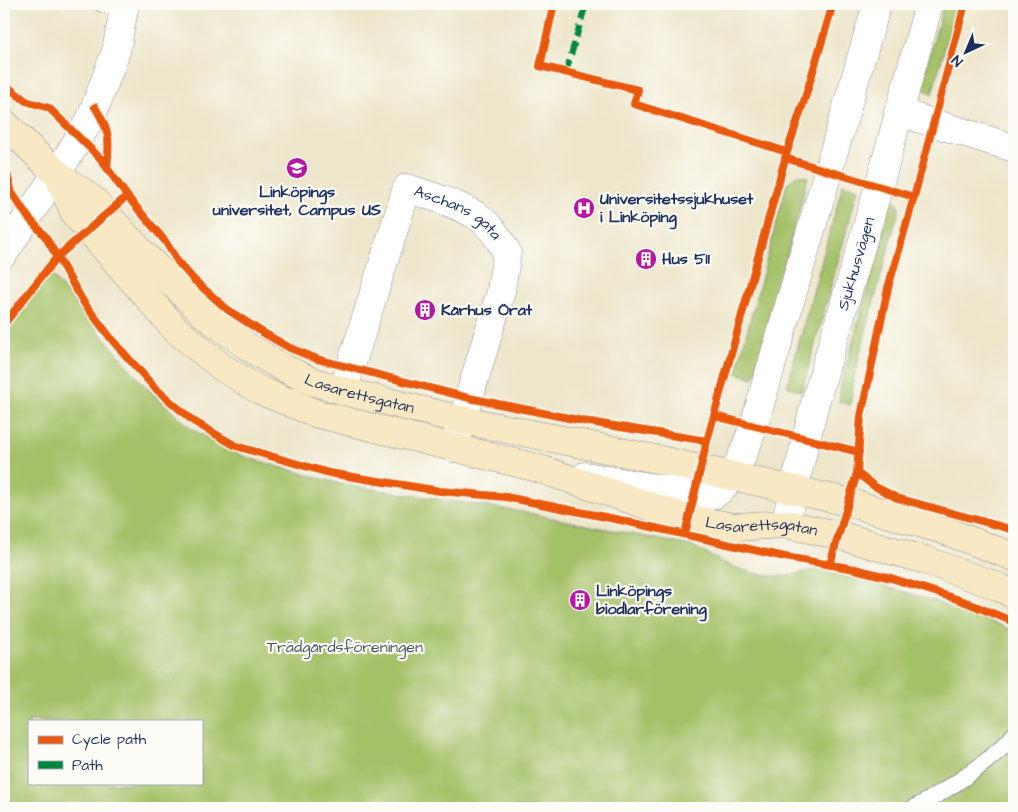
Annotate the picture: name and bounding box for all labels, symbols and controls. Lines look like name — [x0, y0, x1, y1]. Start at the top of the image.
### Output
north arrow — [940, 28, 990, 78]
text: N — [947, 50, 968, 71]
school or university icon: Linköpings universitet, Campus US — [285, 156, 309, 180]
street label: Aschans gata — [411, 180, 507, 244]
place label: Linköpings universitet, Campus US — [212, 181, 382, 221]
place label: Universitetssjukhuset i Linköping — [600, 188, 754, 230]
hospital icon: Universitetssjukhuset i Linköping — [572, 196, 596, 220]
street label: Sjukhusvägen — [832, 214, 880, 313]
building icon: Hus 511 — [634, 247, 658, 271]
place label: Hus 511 — [662, 248, 711, 270]
building icon: Kårhus Örat — [413, 298, 437, 322]
place label: Kårhus Örat — [441, 299, 533, 321]
street label: Lasarettsgatan — [301, 368, 417, 419]
street label: Lasarettsgatan — [704, 511, 820, 541]
place label: Linköpings biodlarförening — [596, 580, 708, 622]
building icon: Linköpings biodlarförening — [568, 588, 592, 612]
park label: Trädgårdsföreningen — [267, 636, 423, 659]
legend — [28, 720, 202, 784]
text: Cycle path — [72, 729, 147, 751]
text: Path — [72, 755, 103, 776]

